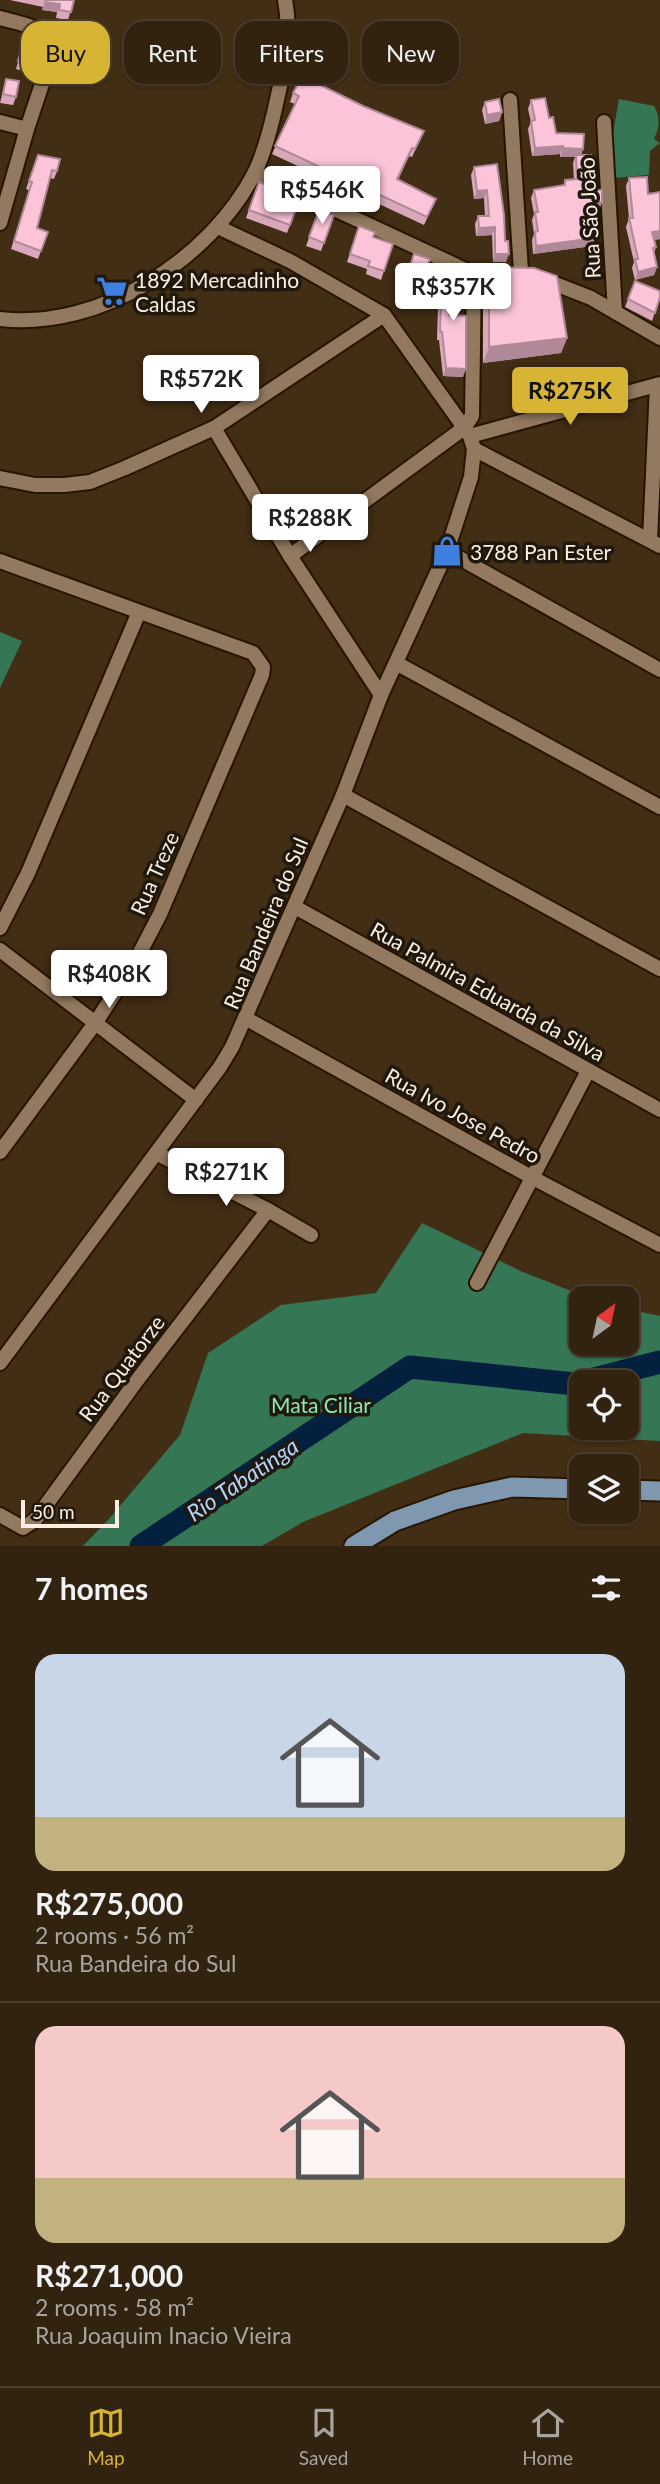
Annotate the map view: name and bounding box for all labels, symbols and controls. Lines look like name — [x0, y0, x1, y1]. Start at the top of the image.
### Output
chip: Buy — [21, 21, 110, 84]
chip: Rent — [124, 21, 221, 84]
chip: Filters — [235, 21, 348, 84]
chip: New — [362, 21, 459, 84]
street label: Rua São João — [573, 157, 605, 279]
pin: R$546K — [265, 166, 379, 226]
text: R$546K — [280, 175, 364, 203]
pin: R$357K — [396, 264, 510, 323]
place label: 1892 Mercadinho Caldas — [135, 267, 299, 316]
text: R$357K — [411, 272, 495, 300]
supermarket icon: 1892 Mercadinho Caldas — [95, 274, 129, 308]
pin: R$572K — [144, 356, 258, 415]
text: R$572K — [159, 364, 243, 392]
pin: R$275K — [513, 368, 627, 427]
text: R$275K — [528, 376, 612, 404]
pin: R$288K — [253, 494, 367, 554]
text: R$288K — [268, 503, 352, 531]
shop icon: 3788 Pan Ester — [430, 534, 464, 568]
place label: 3788 Pan Ester — [470, 539, 612, 564]
street label: Rua Treze — [125, 828, 183, 918]
street label: Rua Bandeira do Sul — [218, 833, 312, 1013]
street label: Rua Palmira Eduarda da Silva — [367, 916, 609, 1066]
pin: R$408K — [52, 950, 166, 1010]
text: R$408K — [67, 959, 151, 987]
street label: Rua Ivo Jose Pedro — [381, 1062, 545, 1168]
pin: R$271K — [169, 1148, 283, 1208]
text: R$271K — [184, 1157, 268, 1185]
north arrow — [569, 1286, 639, 1356]
map controls — [569, 1286, 639, 1524]
street label: Rua Quatorze — [73, 1310, 169, 1426]
button: locate — [569, 1370, 639, 1440]
park label: Mata Ciliar — [271, 1392, 371, 1417]
water label: Rio Tabatinga — [181, 1431, 303, 1527]
button: layers — [569, 1454, 639, 1524]
scale bar — [21, 1497, 119, 1529]
text: 50 m — [32, 1500, 75, 1523]
icon: filters — [587, 1569, 625, 1607]
text: 7 homes — [35, 1570, 148, 1606]
icon: home — [267, 1700, 393, 1826]
text: R$275,000 — [35, 1885, 183, 1921]
text: 2 rooms · 56 m² — [35, 1921, 194, 1949]
text: Rua Bandeira do Sul — [35, 1949, 236, 1977]
icon: home — [267, 2072, 393, 2198]
text: R$271,000 — [35, 2257, 183, 2293]
text: 2 rooms · 58 m² — [35, 2293, 194, 2321]
text: Rua Joaquim Inacio Vieira — [35, 2321, 292, 2349]
tab: Map — [87, 2404, 125, 2469]
tab: Saved — [299, 2404, 348, 2469]
tab: Home — [522, 2404, 573, 2469]

